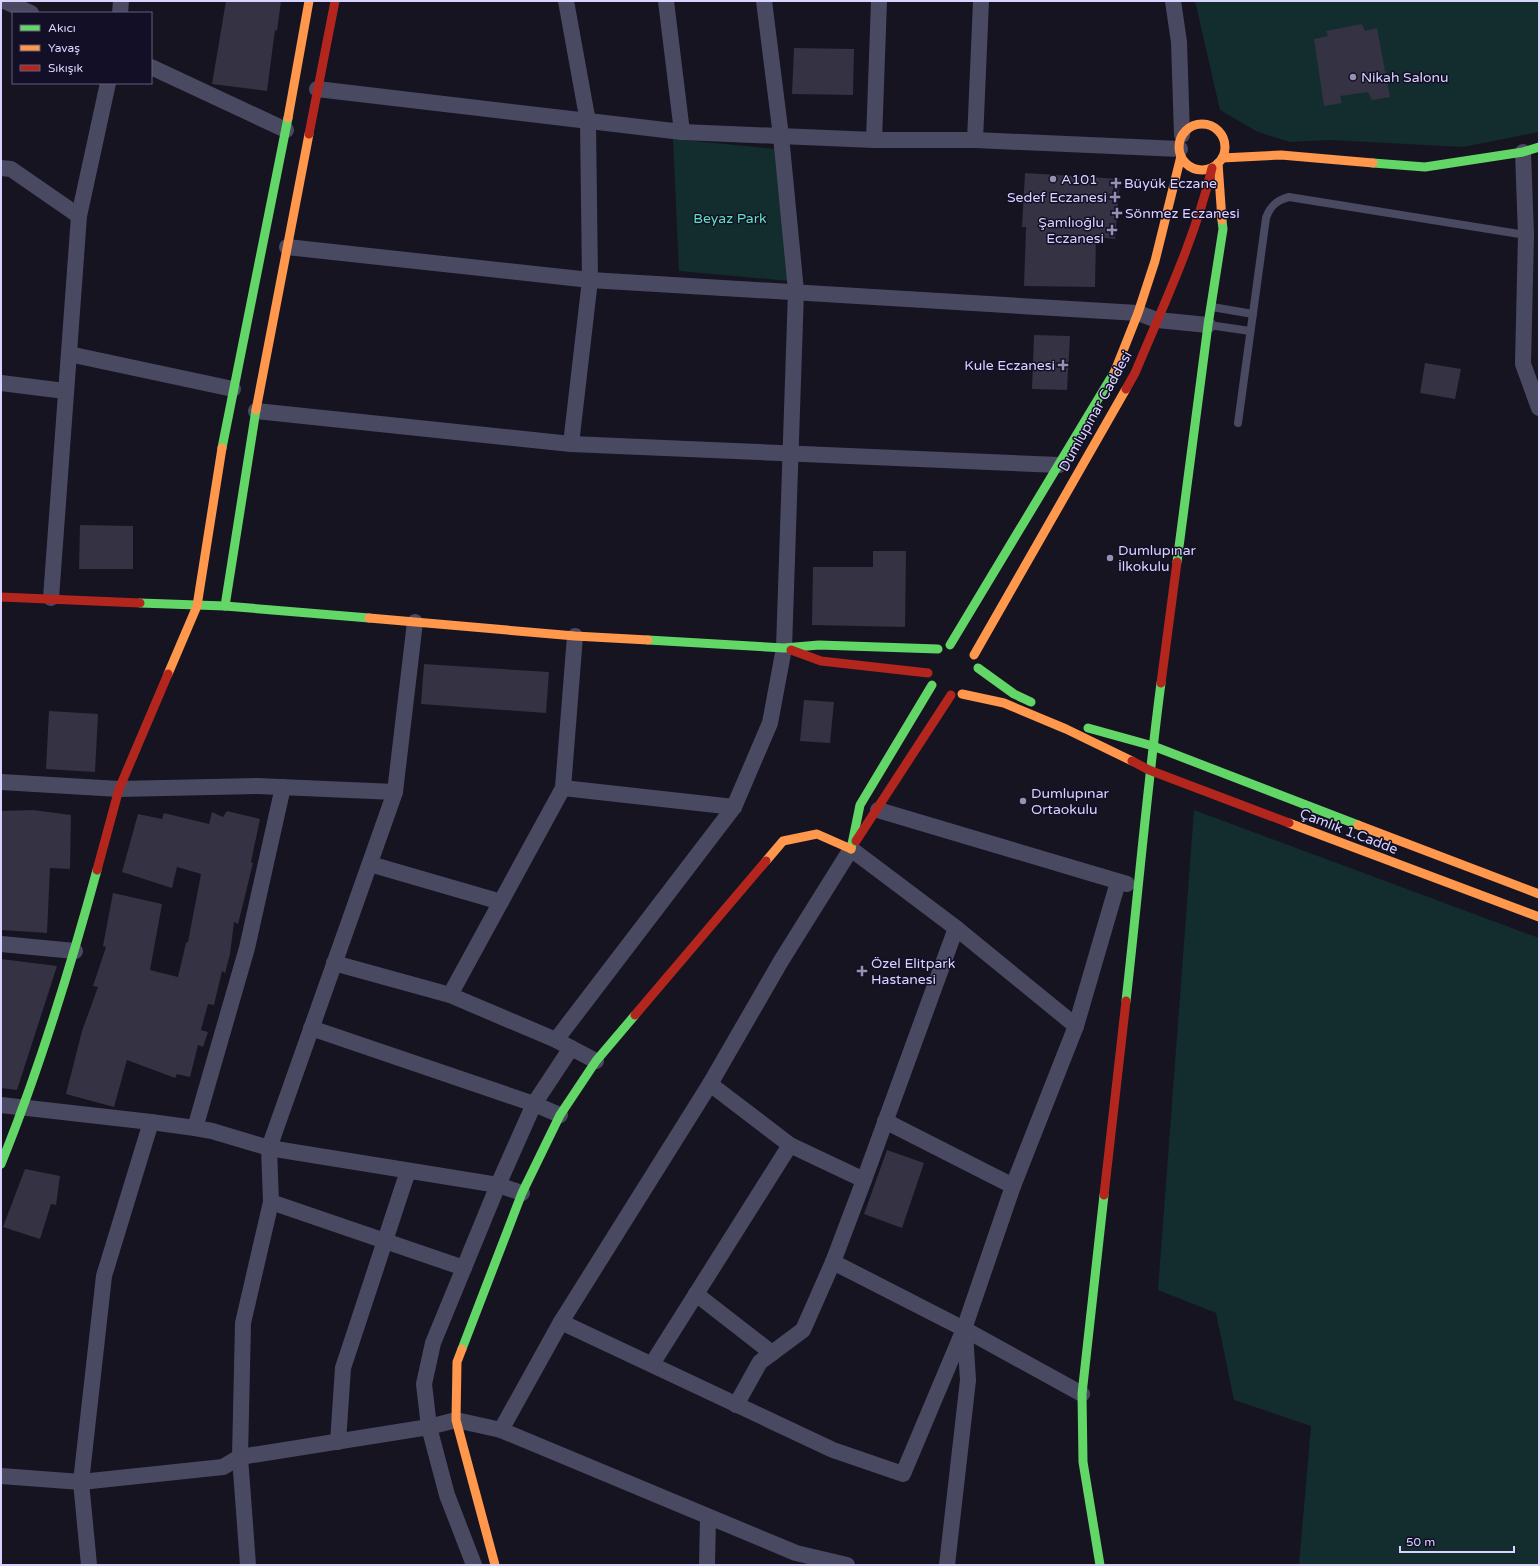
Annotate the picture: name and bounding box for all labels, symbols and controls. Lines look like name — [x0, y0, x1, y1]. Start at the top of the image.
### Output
legend — [12, 12, 152, 84]
text: Akıcı — [48, 21, 76, 35]
text: Yavaş — [48, 41, 80, 55]
text: Sıkışık — [48, 61, 84, 75]
place label: Nikah Salonu — [1361, 69, 1449, 86]
marker: Nikah Salonu — [1348, 72, 1358, 82]
place label: A101 — [1061, 171, 1098, 188]
marker: A101 — [1048, 174, 1058, 184]
place label: Büyük Eczane — [1124, 175, 1217, 192]
marker: Büyük Eczane — [1111, 178, 1121, 188]
place label: Sedef Eczanesi — [1007, 189, 1107, 206]
marker: Sedef Eczanesi — [1110, 192, 1120, 202]
place label: Sönmez Eczanesi — [1125, 205, 1240, 222]
marker: Sönmez Eczanesi — [1112, 208, 1122, 218]
park label: Beyaz Park — [693, 210, 767, 227]
place label: Şamlıoğlu Eczanesi — [1038, 214, 1104, 247]
marker: Şamlıoğlu Eczanesi — [1107, 225, 1117, 235]
street label: Dumlupınar Caddesi — [1055, 348, 1136, 474]
place label: Kule Eczanesi — [964, 357, 1055, 374]
marker: Kule Eczanesi — [1058, 360, 1068, 370]
place label: Dumlupınar İlkokulu — [1118, 542, 1197, 575]
marker: Dumlupınar İlkokulu — [1105, 553, 1115, 563]
place label: Dumlupınar Ortaokulu — [1031, 785, 1110, 818]
marker: Dumlupınar Ortaokulu — [1018, 796, 1028, 806]
street label: Çamlık 1.Cadde — [1297, 805, 1400, 858]
place label: Özel Elitpark Hastanesi — [871, 955, 956, 988]
marker: Özel Elitpark Hastanesi — [856, 965, 868, 977]
scale bar — [1400, 1528, 1514, 1554]
text: 50 m — [1406, 1535, 1435, 1549]

